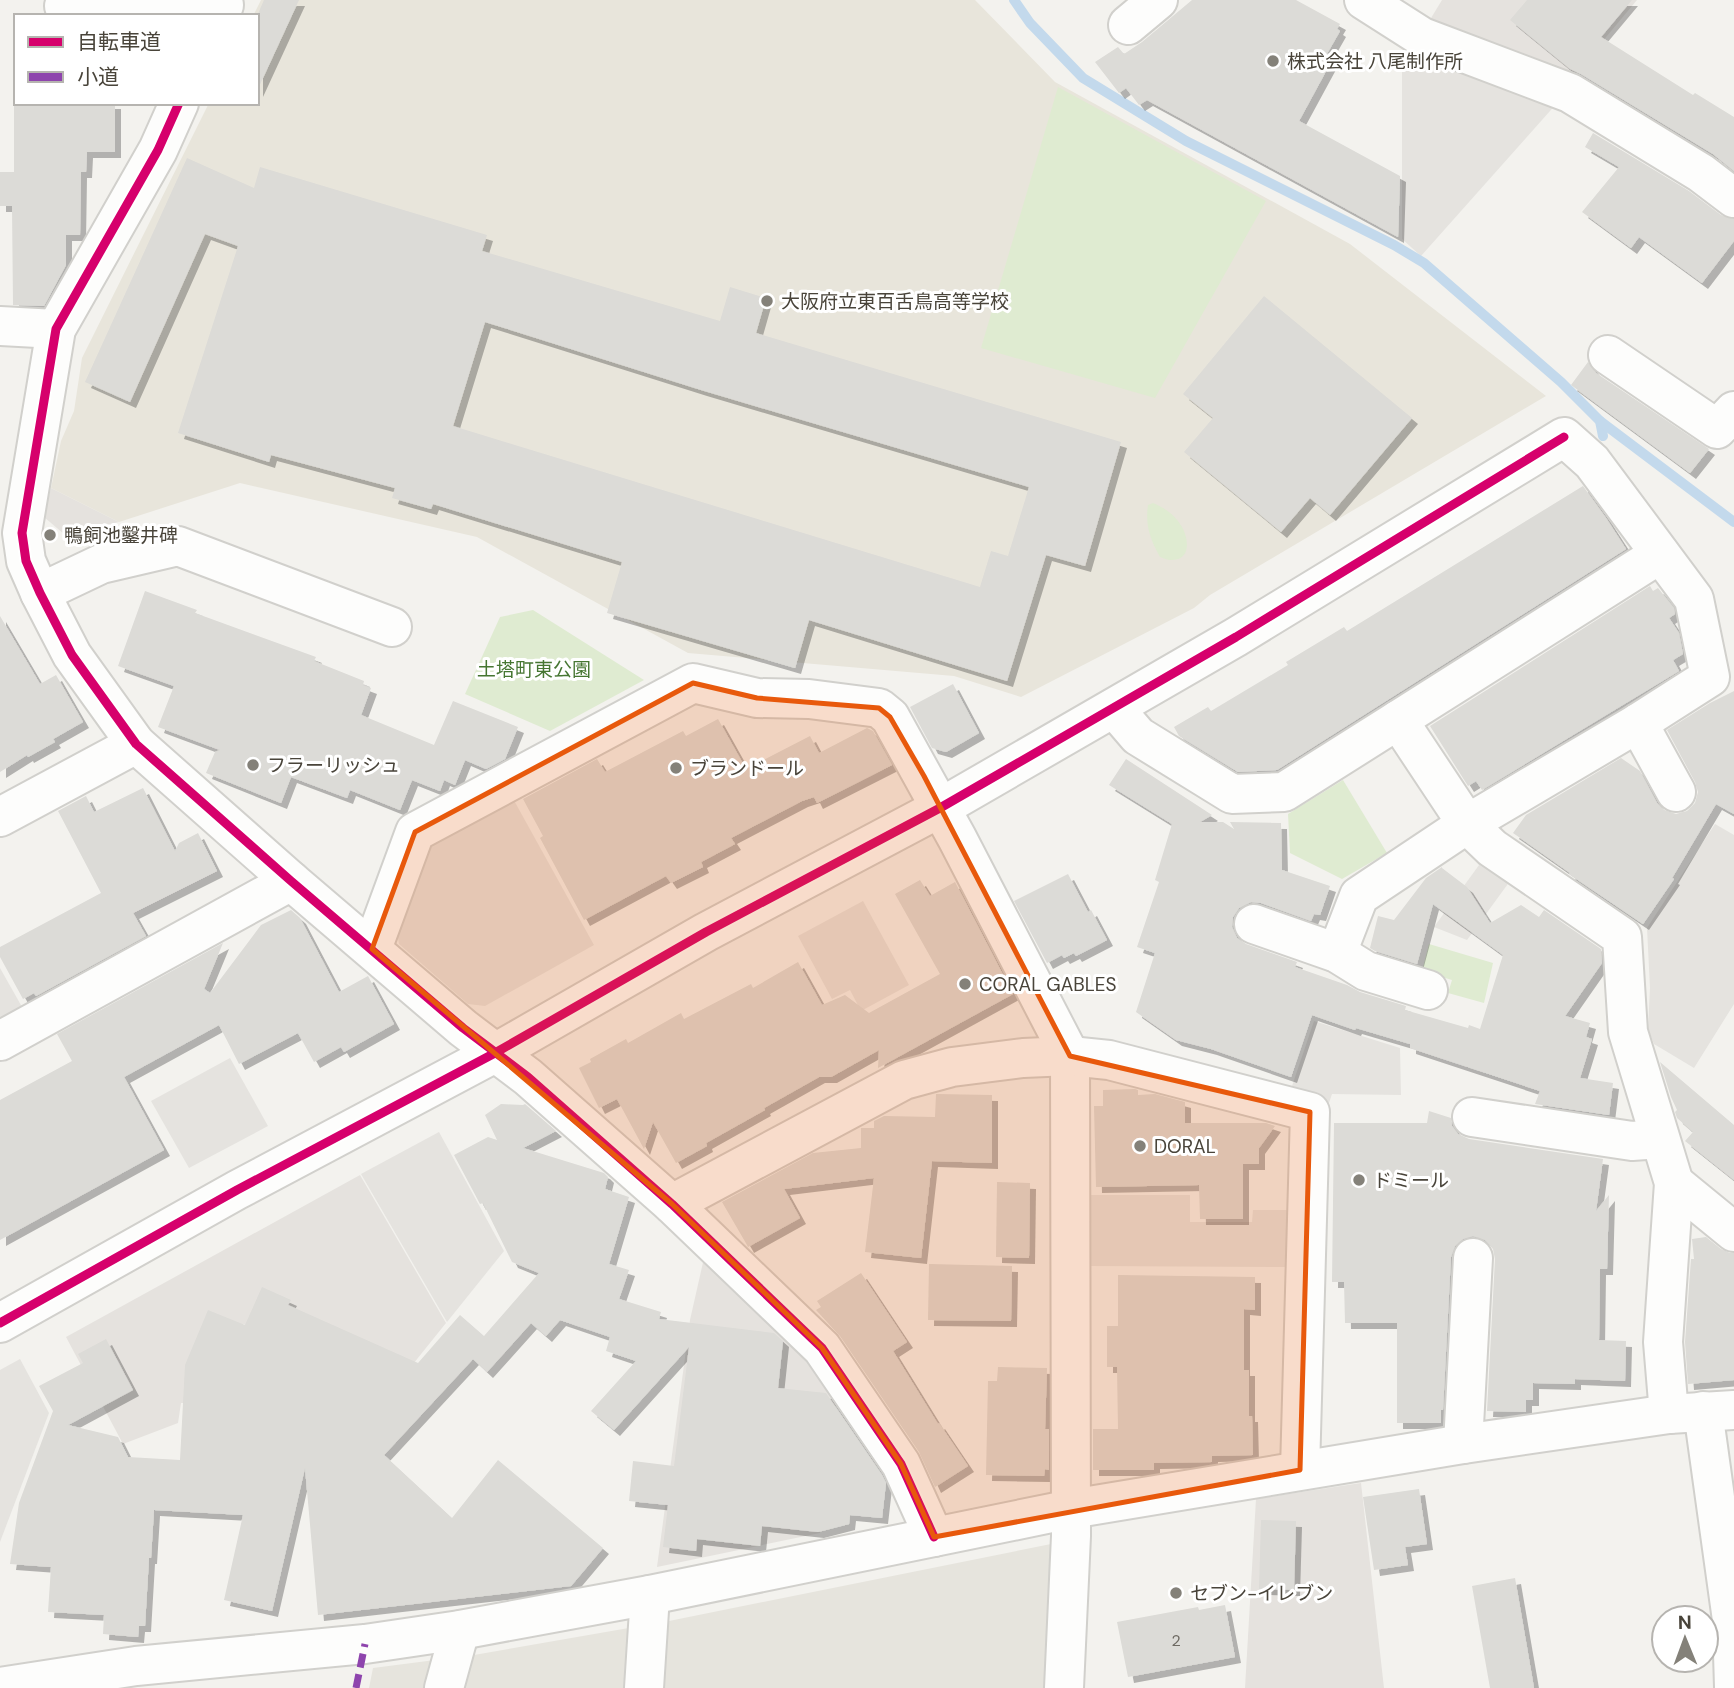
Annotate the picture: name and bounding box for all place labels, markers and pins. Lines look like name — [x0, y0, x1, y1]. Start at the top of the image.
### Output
place label: 株式会社 八尾制作所 — [1287, 49, 1463, 74]
marker: 株式会社 八尾制作所 — [1265, 53, 1281, 69]
place label: 大阪府立東百舌鳥高等学校 — [781, 289, 1009, 314]
marker: 大阪府立東百舌鳥高等学校 — [759, 293, 775, 309]
place label: 鴨飼池鑿井碑 — [64, 523, 178, 548]
marker: 鴨飼池鑿井碑 — [42, 527, 58, 543]
place label: フラーリッシュ — [267, 753, 400, 778]
place label: ブランドール — [690, 756, 804, 781]
marker: フラーリッシュ — [245, 757, 261, 773]
marker: ブランドール — [668, 760, 684, 776]
place label: CORAL GABLES — [979, 972, 1117, 997]
marker: CORAL GABLES — [957, 976, 973, 992]
place label: DORAL — [1154, 1134, 1216, 1159]
marker: DORAL — [1132, 1138, 1148, 1154]
place label: ドミール — [1373, 1168, 1449, 1193]
marker: ドミール — [1351, 1172, 1367, 1188]
place label: セブン-イレブン — [1190, 1581, 1333, 1606]
marker: セブン-イレブン — [1168, 1585, 1184, 1601]

